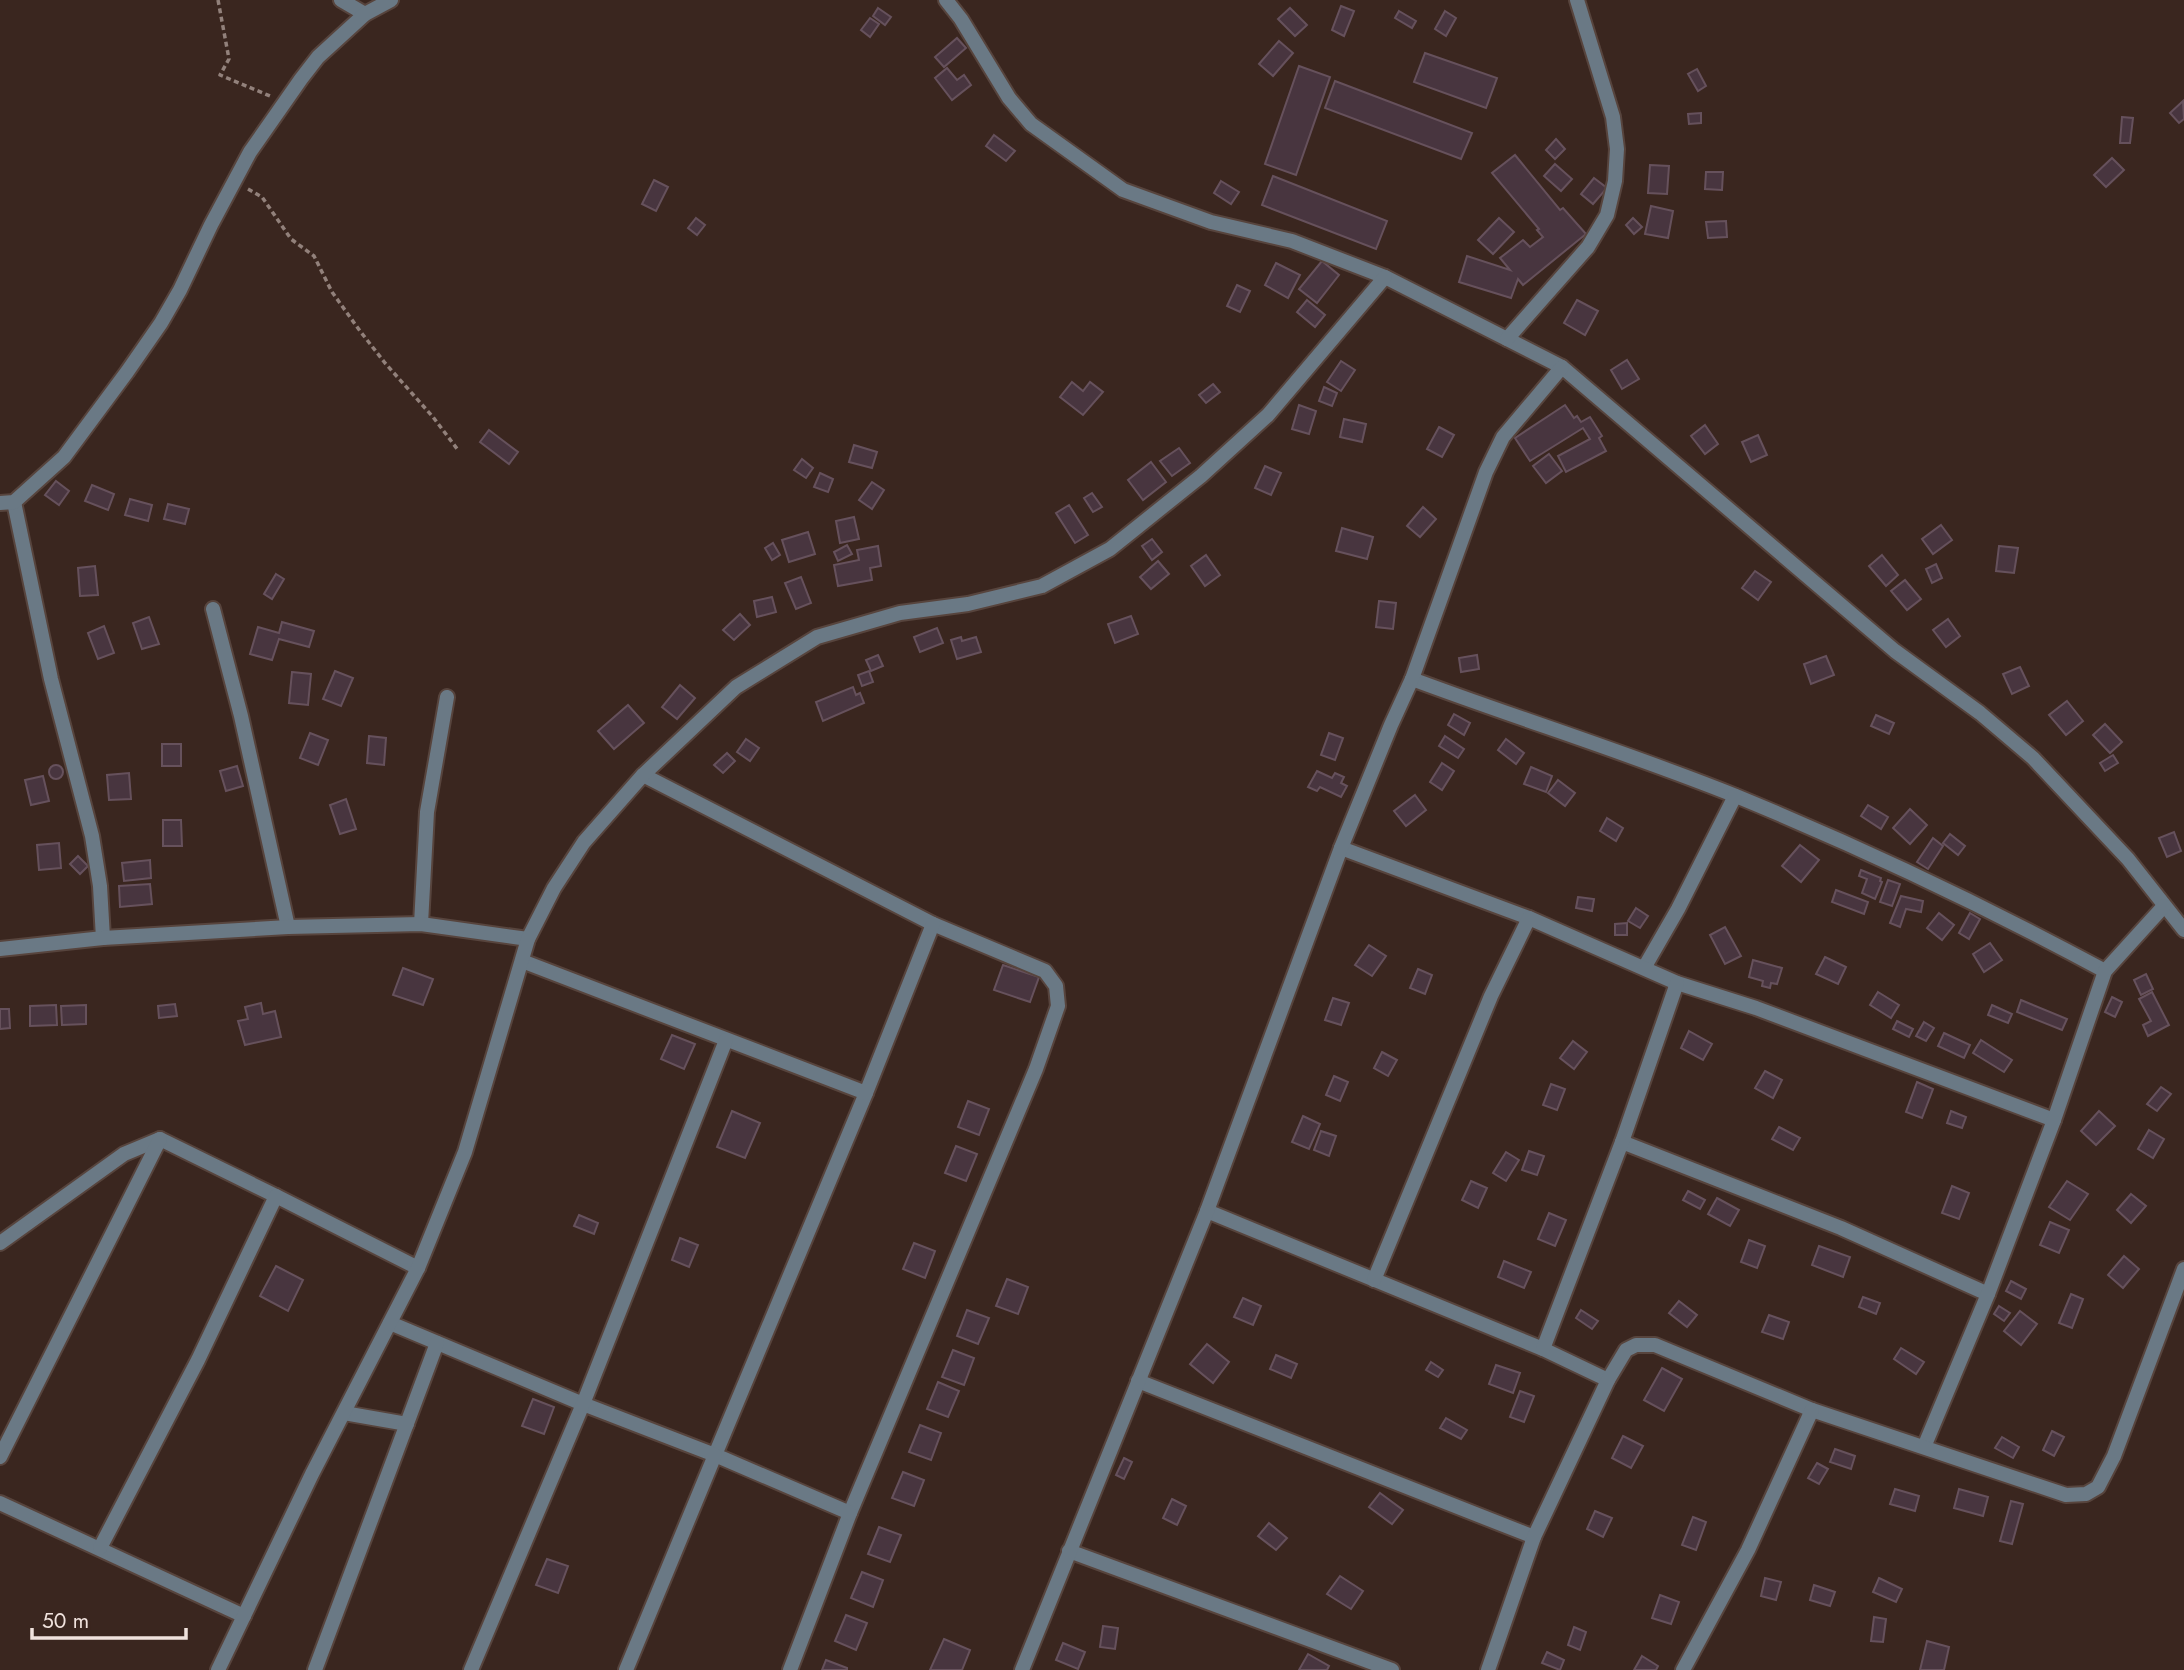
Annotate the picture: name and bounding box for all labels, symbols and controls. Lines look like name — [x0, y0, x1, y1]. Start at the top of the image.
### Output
scale bar — [32, 1596, 186, 1640]
text: 50 m — [42, 1606, 89, 1636]

